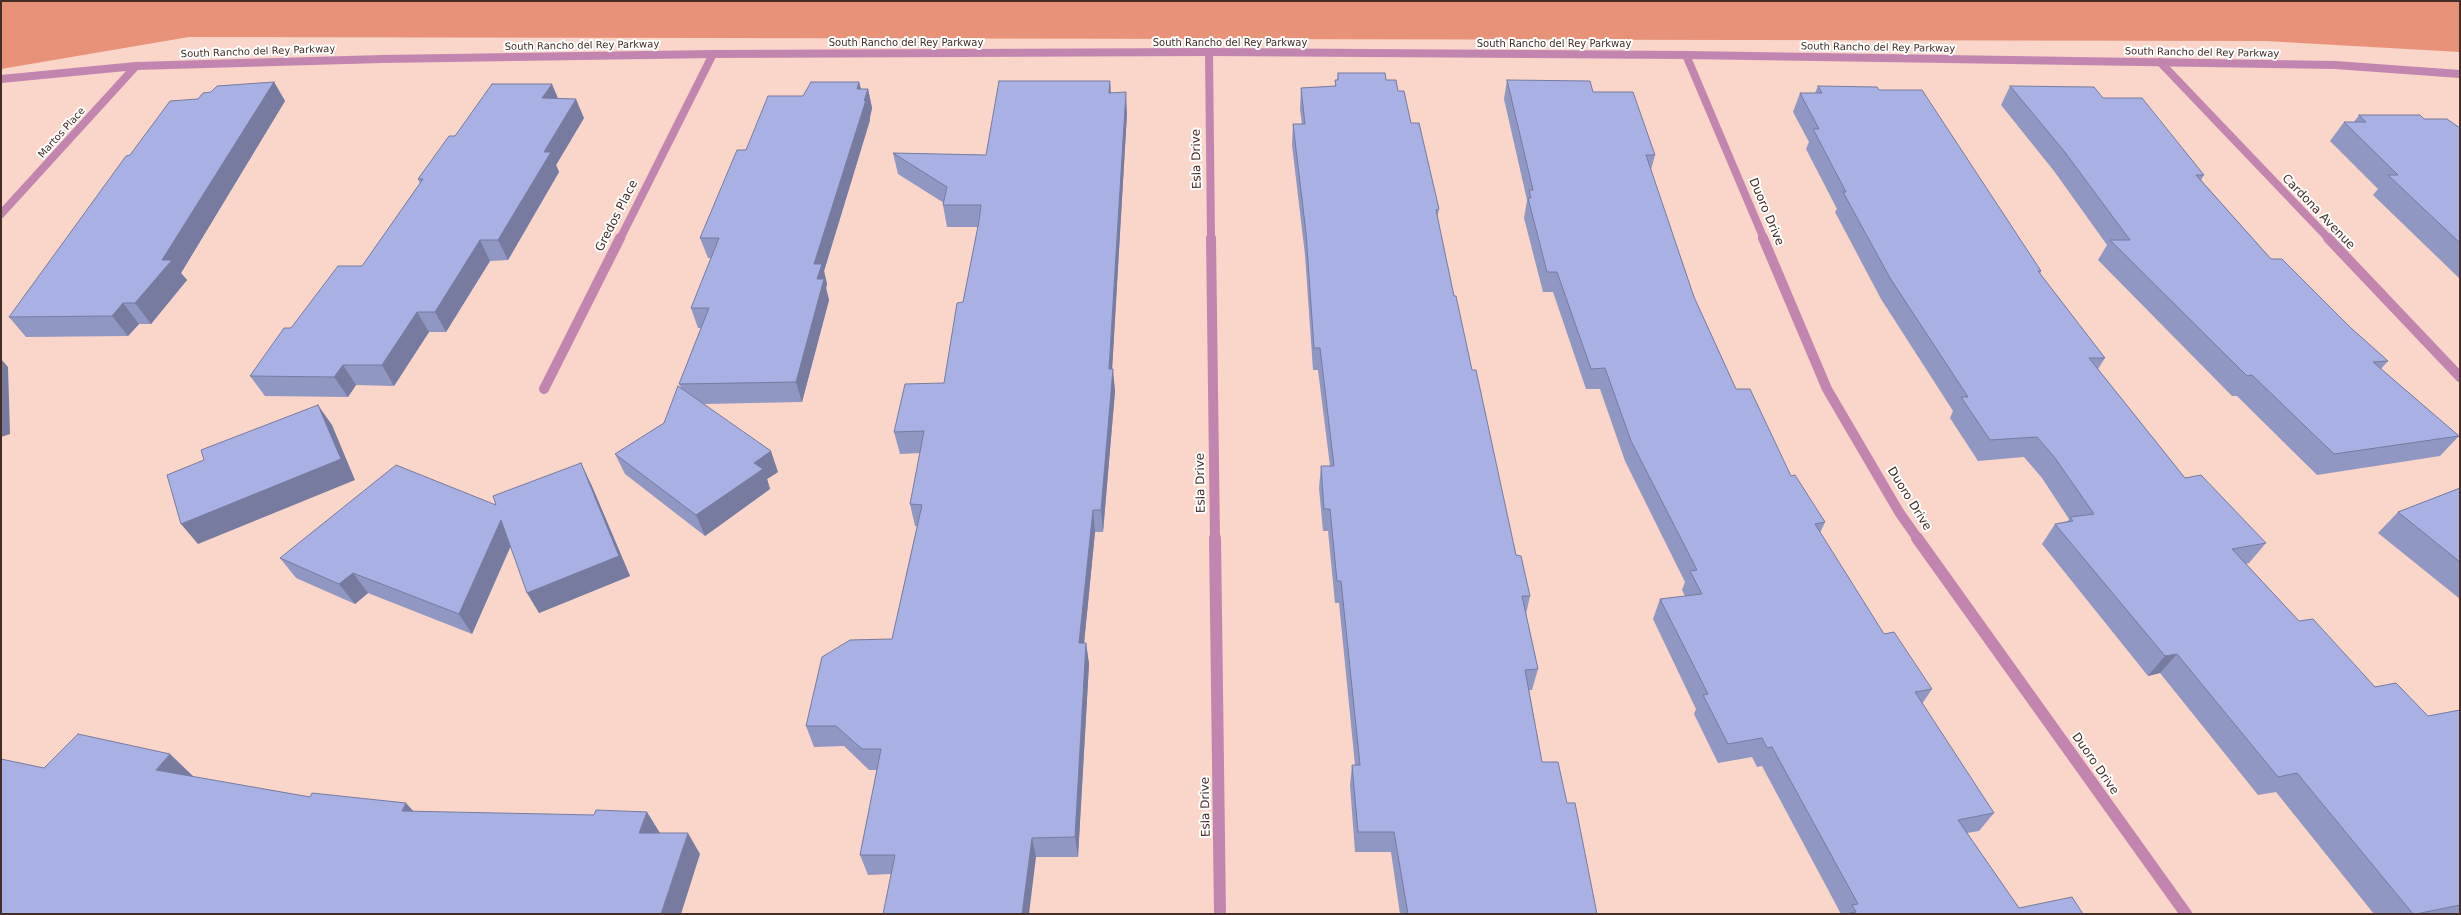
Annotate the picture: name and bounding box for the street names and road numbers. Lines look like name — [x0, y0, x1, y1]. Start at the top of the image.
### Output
street label: South Rancho del Rey Parkway — [829, 37, 983, 49]
street label: South Rancho del Rey Parkway — [1153, 37, 1307, 49]
street label: South Rancho del Rey Parkway — [1477, 38, 1631, 50]
street label: South Rancho del Rey Parkway — [505, 39, 659, 53]
street label: South Rancho del Rey Parkway — [1801, 41, 1955, 55]
street label: South Rancho del Rey Parkway — [181, 43, 335, 61]
street label: South Rancho del Rey Parkway — [2125, 46, 2279, 60]
street label: Martos Place — [36, 105, 88, 161]
street label: Esla Drive — [1189, 129, 1205, 189]
street label: Cardona Avenue — [2279, 171, 2357, 253]
street label: Duoro Drive — [1745, 176, 1787, 248]
street label: Gredos Place — [593, 178, 641, 254]
street label: Esla Drive — [1193, 453, 1209, 513]
street label: Duoro Drive — [1884, 465, 1934, 533]
street label: Duoro Drive — [2068, 730, 2122, 798]
street label: Esla Drive — [1198, 777, 1214, 837]

